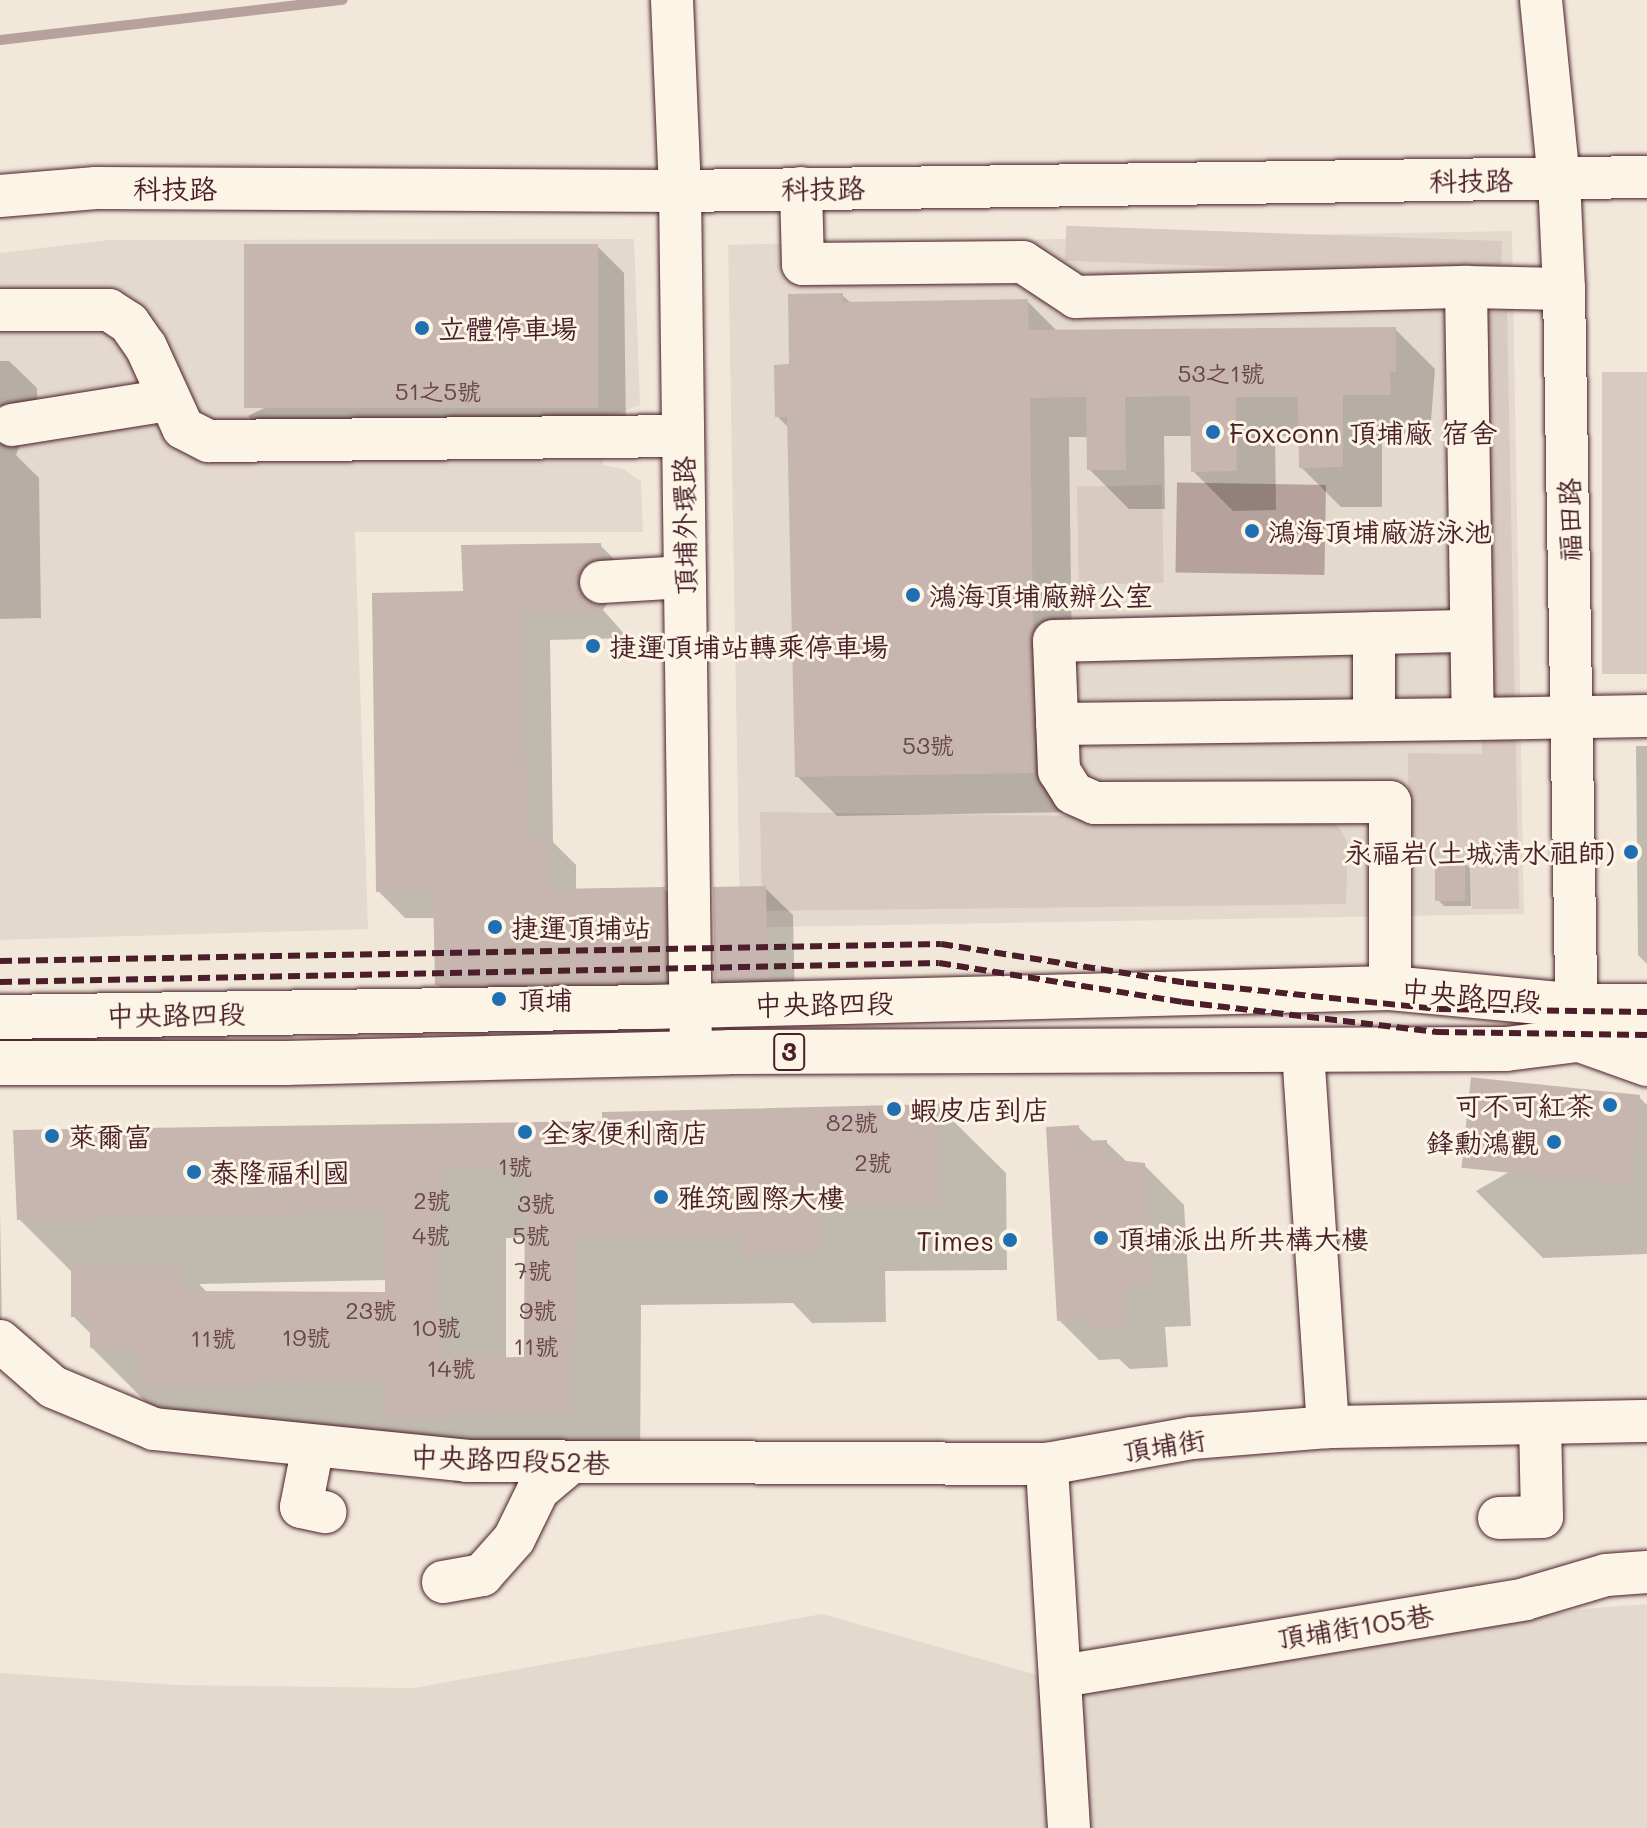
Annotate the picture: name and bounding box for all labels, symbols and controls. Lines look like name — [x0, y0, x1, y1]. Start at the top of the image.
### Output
street label: 科技路 — [1429, 162, 1513, 198]
street label: 科技路 — [781, 170, 865, 206]
street label: 科技路 — [133, 171, 217, 205]
place label: 立體停車場 — [438, 311, 578, 345]
marker: 立體停車場 — [413, 319, 431, 337]
house number: 53之1號 — [1178, 359, 1264, 387]
house number: 51之5號 — [395, 377, 481, 405]
place label: Foxconn 頂埔廠 宿舍 — [1229, 415, 1498, 449]
marker: Foxconn 頂埔廠 宿舍 — [1204, 423, 1222, 441]
street label: 頂埔外環路 — [666, 456, 702, 596]
street label: 福田路 — [1551, 478, 1587, 562]
place label: 鴻海頂埔廠游泳池 — [1268, 514, 1492, 548]
marker: 鴻海頂埔廠游泳池 — [1243, 522, 1261, 540]
place label: 鴻海頂埔廠辦公室 — [929, 578, 1153, 612]
marker: 鴻海頂埔廠辦公室 — [904, 586, 922, 604]
place label: 捷運頂埔站轉乘停車場 — [609, 629, 889, 663]
marker: 捷運頂埔站轉乘停車場 — [584, 637, 602, 655]
house number: 53號 — [902, 731, 954, 759]
place label: 永福岩(土城清水祖師) — [1344, 835, 1615, 869]
marker: 永福岩(土城清水祖師) — [1622, 843, 1640, 861]
place label: 捷運頂埔站 — [511, 910, 651, 944]
marker: 捷運頂埔站 — [486, 918, 504, 936]
street label: 中央路四段 — [1400, 972, 1542, 1018]
place label: 頂埔 — [517, 982, 573, 1016]
street label: 中央路四段 — [754, 985, 894, 1021]
marker: 頂埔 — [488, 988, 510, 1010]
street label: 中央路四段 — [106, 996, 246, 1032]
road number: 3 — [773, 1030, 805, 1074]
place label: 可不可紅茶 — [1454, 1088, 1594, 1122]
place label: 蝦皮店到店 — [910, 1092, 1050, 1126]
marker: 可不可紅茶 — [1601, 1096, 1619, 1114]
marker: 蝦皮店到店 — [885, 1100, 903, 1118]
house number: 82號 — [826, 1108, 878, 1136]
place label: 全家便利商店 — [541, 1115, 709, 1149]
place label: 萊爾富 — [68, 1119, 152, 1153]
marker: 全家便利商店 — [516, 1123, 534, 1141]
place label: 鋒勳鴻觀 — [1426, 1125, 1538, 1159]
marker: 萊爾富 — [43, 1127, 61, 1145]
marker: 鋒勳鴻觀 — [1545, 1133, 1563, 1151]
house number: 2號 — [854, 1148, 892, 1176]
house number: 1號 — [498, 1152, 532, 1180]
place label: 泰隆福利國 — [210, 1155, 350, 1189]
marker: 泰隆福利國 — [185, 1163, 203, 1181]
place label: 雅筑國際大樓 — [677, 1180, 845, 1214]
house number: 2號 — [413, 1186, 451, 1214]
marker: 雅筑國際大樓 — [652, 1188, 670, 1206]
house number: 3號 — [517, 1189, 555, 1217]
house number: 4號 — [412, 1221, 450, 1249]
house number: 5號 — [512, 1221, 550, 1249]
place label: 頂埔派出所共構大樓 — [1117, 1221, 1369, 1255]
place label: Times — [917, 1223, 994, 1257]
marker: 頂埔派出所共構大樓 — [1092, 1229, 1110, 1247]
marker: Times — [1001, 1231, 1019, 1249]
house number: 7號 — [514, 1256, 552, 1284]
house number: 23號 — [345, 1296, 397, 1324]
house number: 9號 — [519, 1296, 557, 1324]
house number: 10號 — [411, 1313, 461, 1341]
house number: 19號 — [282, 1323, 330, 1351]
house number: 11號 — [190, 1324, 236, 1352]
house number: 11號 — [513, 1332, 559, 1360]
house number: 14號 — [427, 1354, 475, 1382]
street label: 頂埔街 — [1120, 1422, 1208, 1468]
street label: 中央路四段52巷 — [410, 1439, 610, 1479]
street label: 頂埔街105巷 — [1274, 1597, 1436, 1655]

